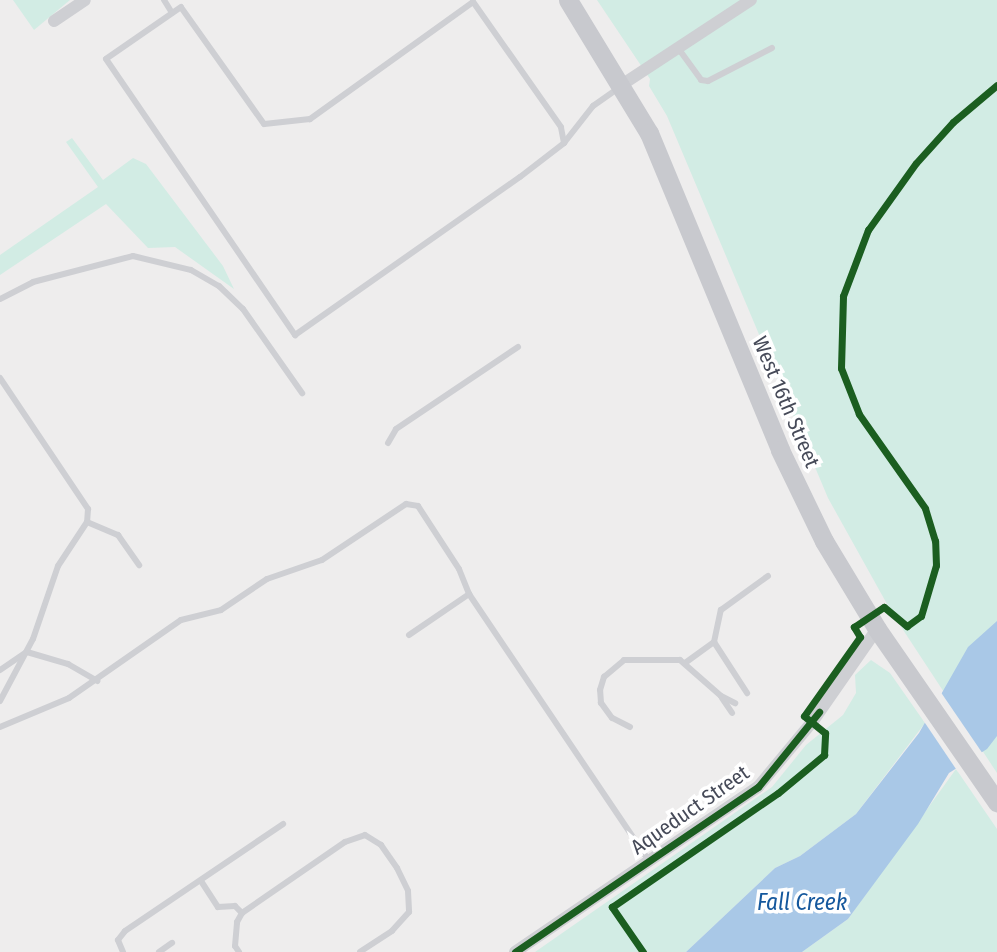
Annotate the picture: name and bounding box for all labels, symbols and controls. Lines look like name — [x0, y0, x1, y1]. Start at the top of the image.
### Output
street label: West 16th Street — [747, 333, 825, 471]
street label: Aqueduct Street — [626, 760, 754, 860]
water label: Fall Creek — [757, 888, 847, 916]

